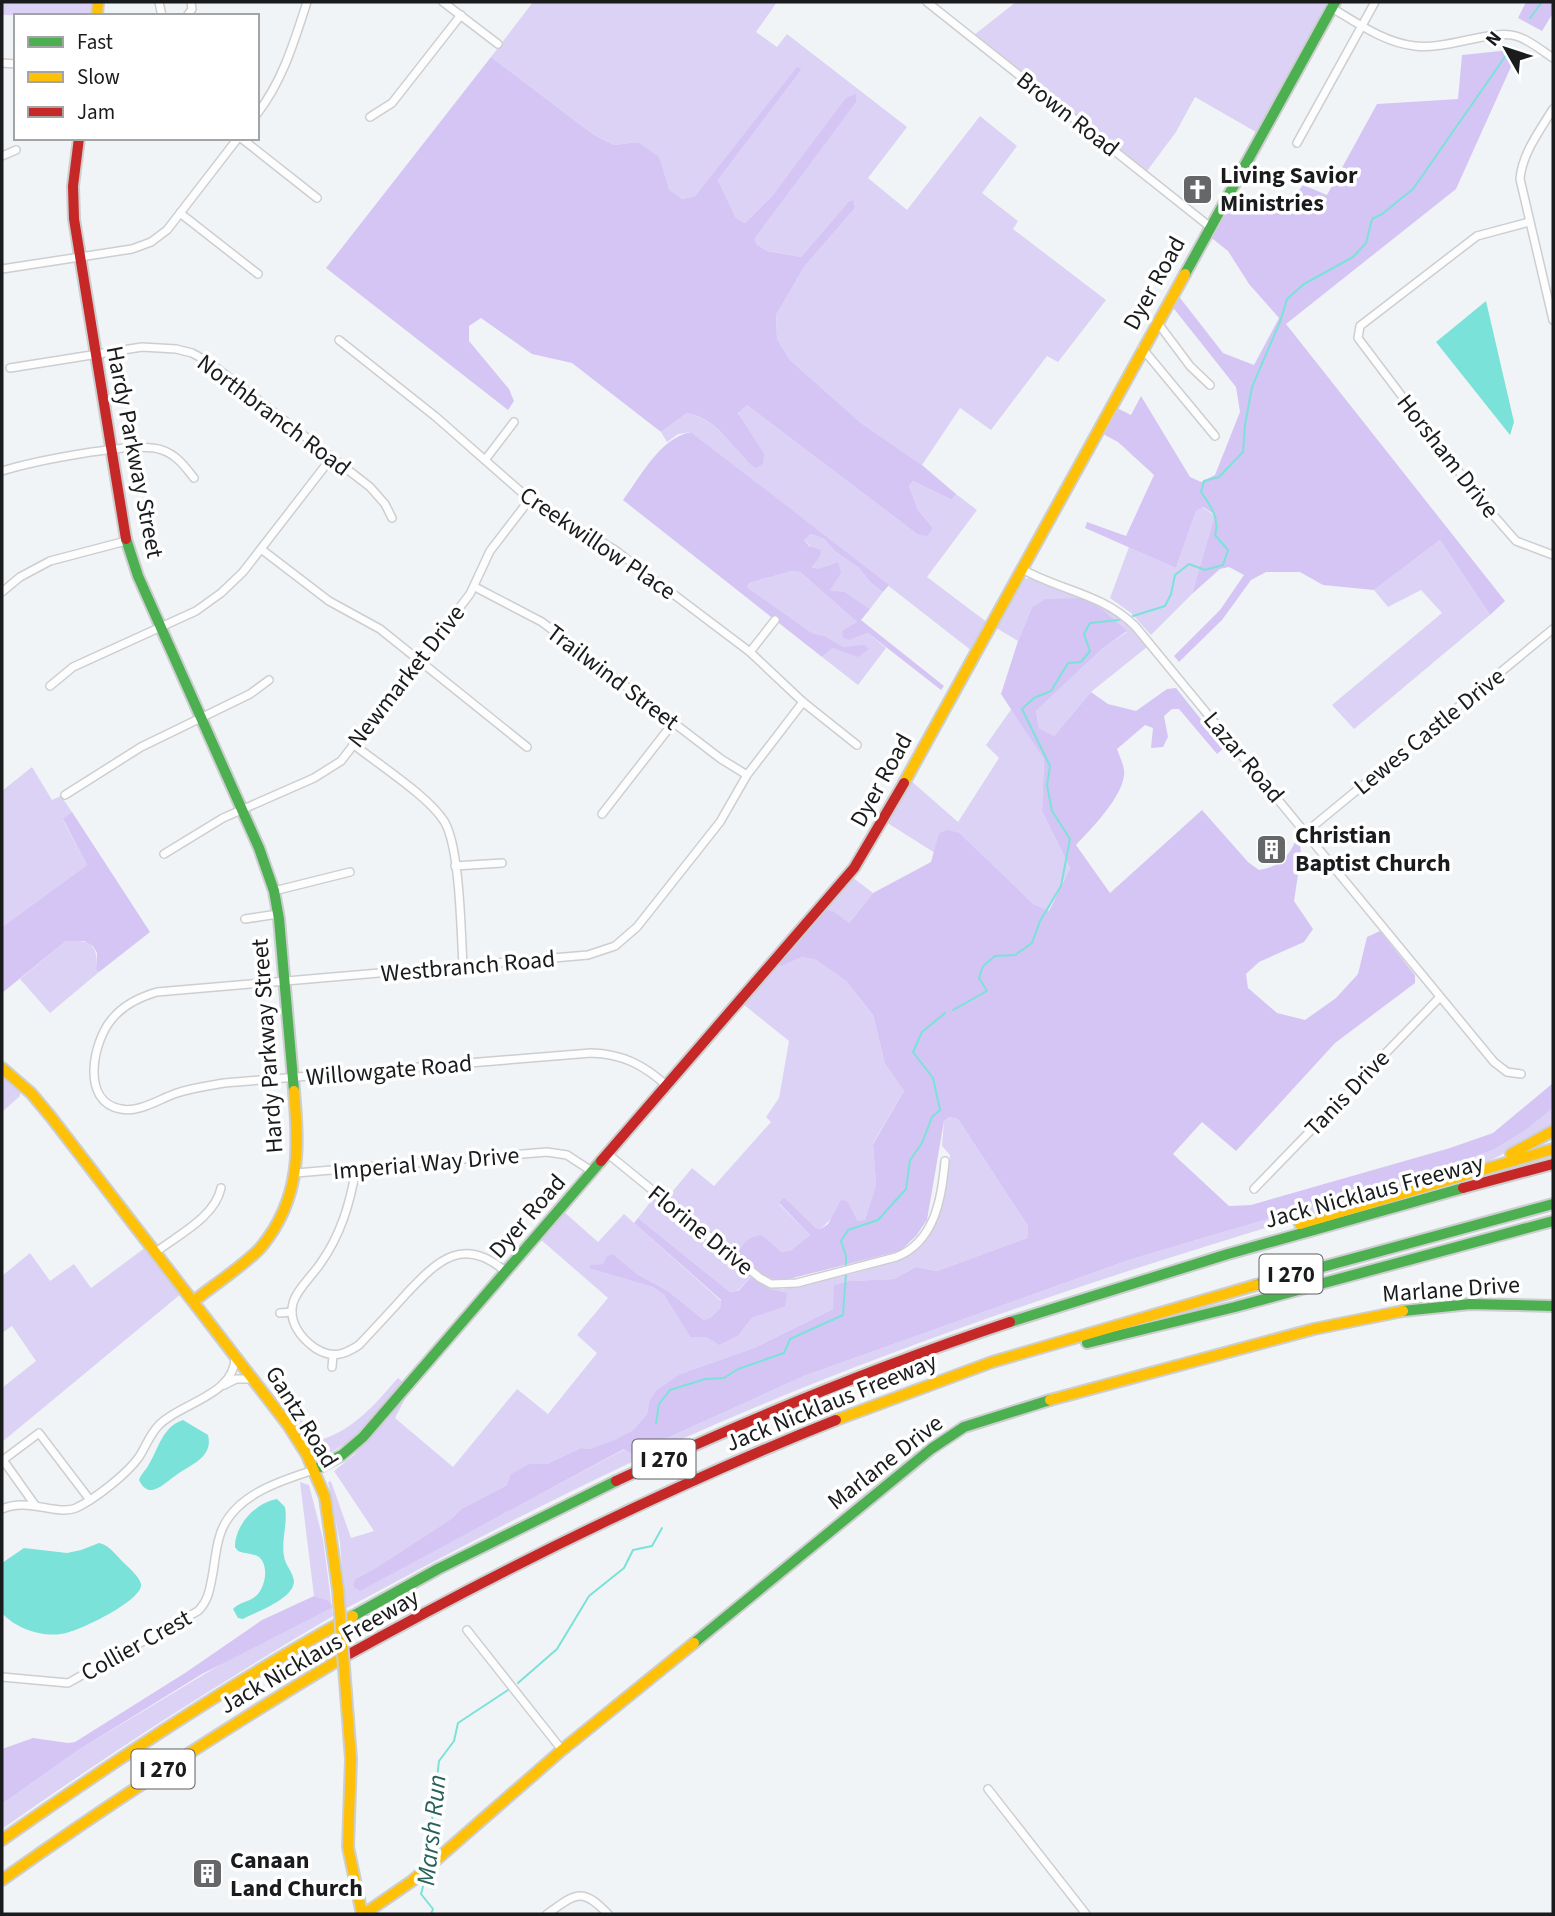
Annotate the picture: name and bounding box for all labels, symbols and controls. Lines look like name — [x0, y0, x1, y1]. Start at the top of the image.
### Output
legend — [14, 14, 259, 140]
north arrow — [1471, 14, 1541, 84]
text: N — [1479, 26, 1508, 53]
text: Fast — [77, 27, 113, 57]
text: Slow — [77, 62, 120, 92]
street label: Brown Road — [1009, 63, 1126, 166]
text: Jam — [77, 97, 115, 127]
place label: Living Savior Ministries — [1220, 158, 1358, 221]
church icon: Living Savior Ministries — [1180, 172, 1214, 206]
street label: Dyer Road — [1114, 230, 1195, 337]
street label: Hardy Parkway Street — [97, 343, 172, 561]
street label: Northbranch Road — [189, 346, 358, 485]
street label: Horsham Drive — [1388, 387, 1507, 526]
street label: Creekwillow Place — [512, 478, 683, 609]
street label: Newmarket Drive — [339, 597, 473, 755]
street label: Trailwind Street — [539, 616, 686, 739]
street label: Lewes Castle Drive — [1346, 659, 1512, 803]
street label: Lazar Road — [1195, 704, 1292, 811]
street label: Dyer Road — [841, 727, 922, 834]
place label: Christian Baptist Church — [1295, 818, 1451, 881]
building icon: Christian Baptist Church — [1255, 832, 1289, 866]
street label: Hardy Parkway Street — [243, 937, 292, 1155]
street label: Westbranch Road — [379, 941, 557, 992]
street label: Tanis Drive — [1297, 1042, 1398, 1145]
street label: Willowgate Road — [305, 1046, 474, 1095]
street label: Imperial Way Drive — [331, 1138, 521, 1189]
street label: Jack Nicklaus Freeway — [1261, 1145, 1487, 1238]
street label: Dyer Road — [481, 1166, 574, 1266]
street label: Florine Drive — [640, 1177, 761, 1284]
road number: I 270 — [1260, 1254, 1322, 1294]
street label: Marlane Drive — [1381, 1267, 1521, 1312]
street label: Jack Nicklaus Freeway — [720, 1344, 942, 1461]
street label: Gantz Road — [256, 1359, 347, 1475]
street label: Marlane Drive — [820, 1406, 950, 1519]
road number: I 270 — [632, 1440, 696, 1478]
street label: Jack Nicklaus Freeway — [213, 1580, 426, 1723]
street label: Collier Crest — [75, 1601, 198, 1690]
road number: I 270 — [132, 1750, 194, 1788]
water label: Marsh Run — [407, 1772, 456, 1888]
place label: Canaan Land Church — [230, 1843, 363, 1906]
building icon: Canaan Land Church — [190, 1857, 224, 1891]

